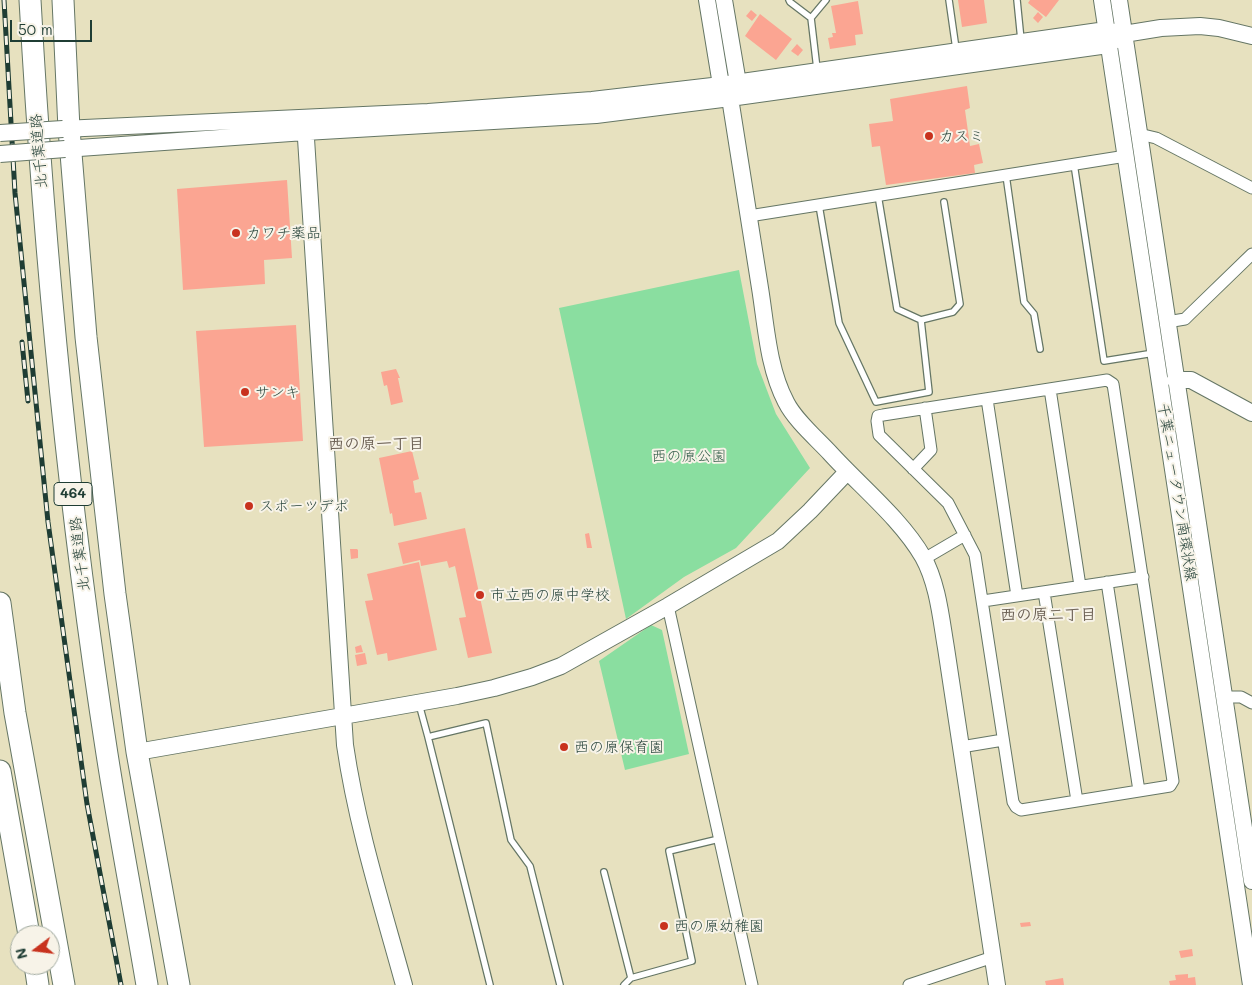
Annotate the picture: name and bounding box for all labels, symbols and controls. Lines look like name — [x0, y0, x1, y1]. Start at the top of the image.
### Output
scale bar — [12, 10, 95, 42]
text: 50 m — [18, 19, 53, 39]
street label: 北千葉道路 — [27, 113, 51, 189]
place label: カスミ — [939, 127, 984, 145]
marker: カスミ — [923, 130, 935, 142]
place label: カワチ薬品 — [246, 224, 321, 242]
marker: カワチ薬品 — [230, 227, 242, 239]
place label: サンキ — [255, 383, 300, 401]
marker: サンキ — [239, 386, 251, 398]
street label: 千葉ニュータウン南環状線 — [1154, 402, 1200, 582]
district label: 西の原一丁目 — [328, 434, 424, 454]
park label: 西の原公園 — [652, 447, 726, 465]
road number: 464 — [54, 482, 92, 506]
place label: スポーツデポ — [259, 497, 349, 515]
marker: スポーツデポ — [243, 500, 255, 512]
street label: 北千葉道路 — [66, 516, 94, 592]
place label: 市立西の原中学校 — [490, 586, 610, 604]
marker: 市立西の原中学校 — [474, 589, 486, 601]
district label: 西の原二丁目 — [1000, 605, 1096, 625]
place label: 西の原保育園 — [574, 738, 664, 756]
marker: 西の原保育園 — [558, 741, 570, 753]
place label: 西の原幼稚園 — [674, 917, 764, 935]
marker: 西の原幼稚園 — [658, 920, 670, 932]
north arrow — [10, 925, 60, 975]
text: N — [10, 946, 32, 961]

